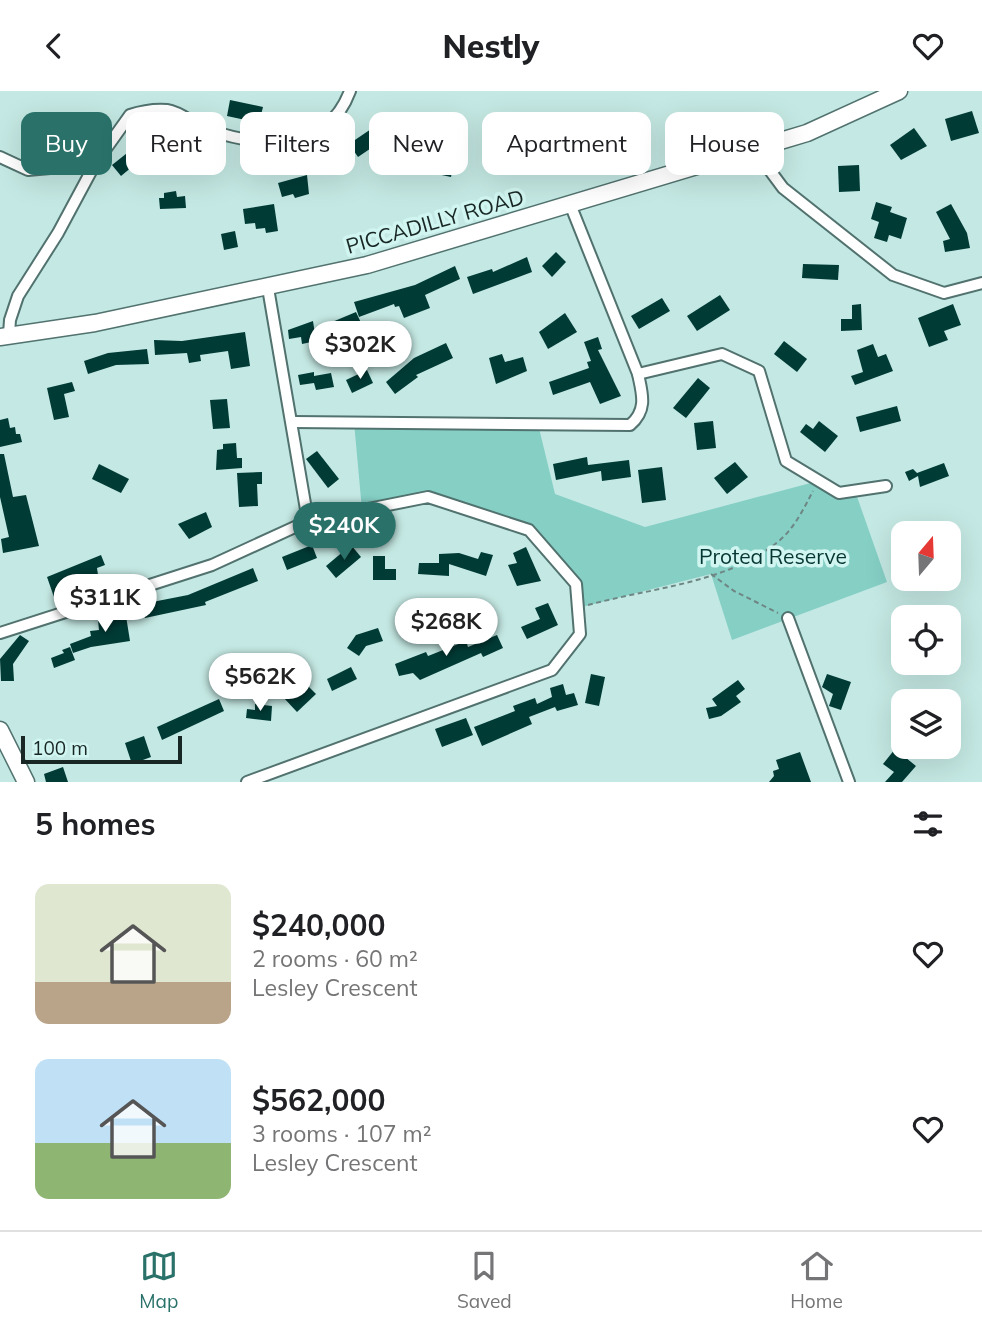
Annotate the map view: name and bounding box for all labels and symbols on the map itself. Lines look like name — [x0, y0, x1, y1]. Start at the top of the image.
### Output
street label: PICCADILLY ROAD — [343, 183, 527, 259]
pin: $302K — [311, 321, 409, 381]
pin: $240K — [295, 503, 393, 562]
north arrow — [891, 521, 961, 591]
park label: Protea Reserve — [699, 543, 847, 569]
pin: $311K — [56, 575, 154, 634]
pin: $268K — [397, 599, 495, 658]
pin: $562K — [211, 653, 309, 713]
scale bar — [21, 733, 182, 765]

